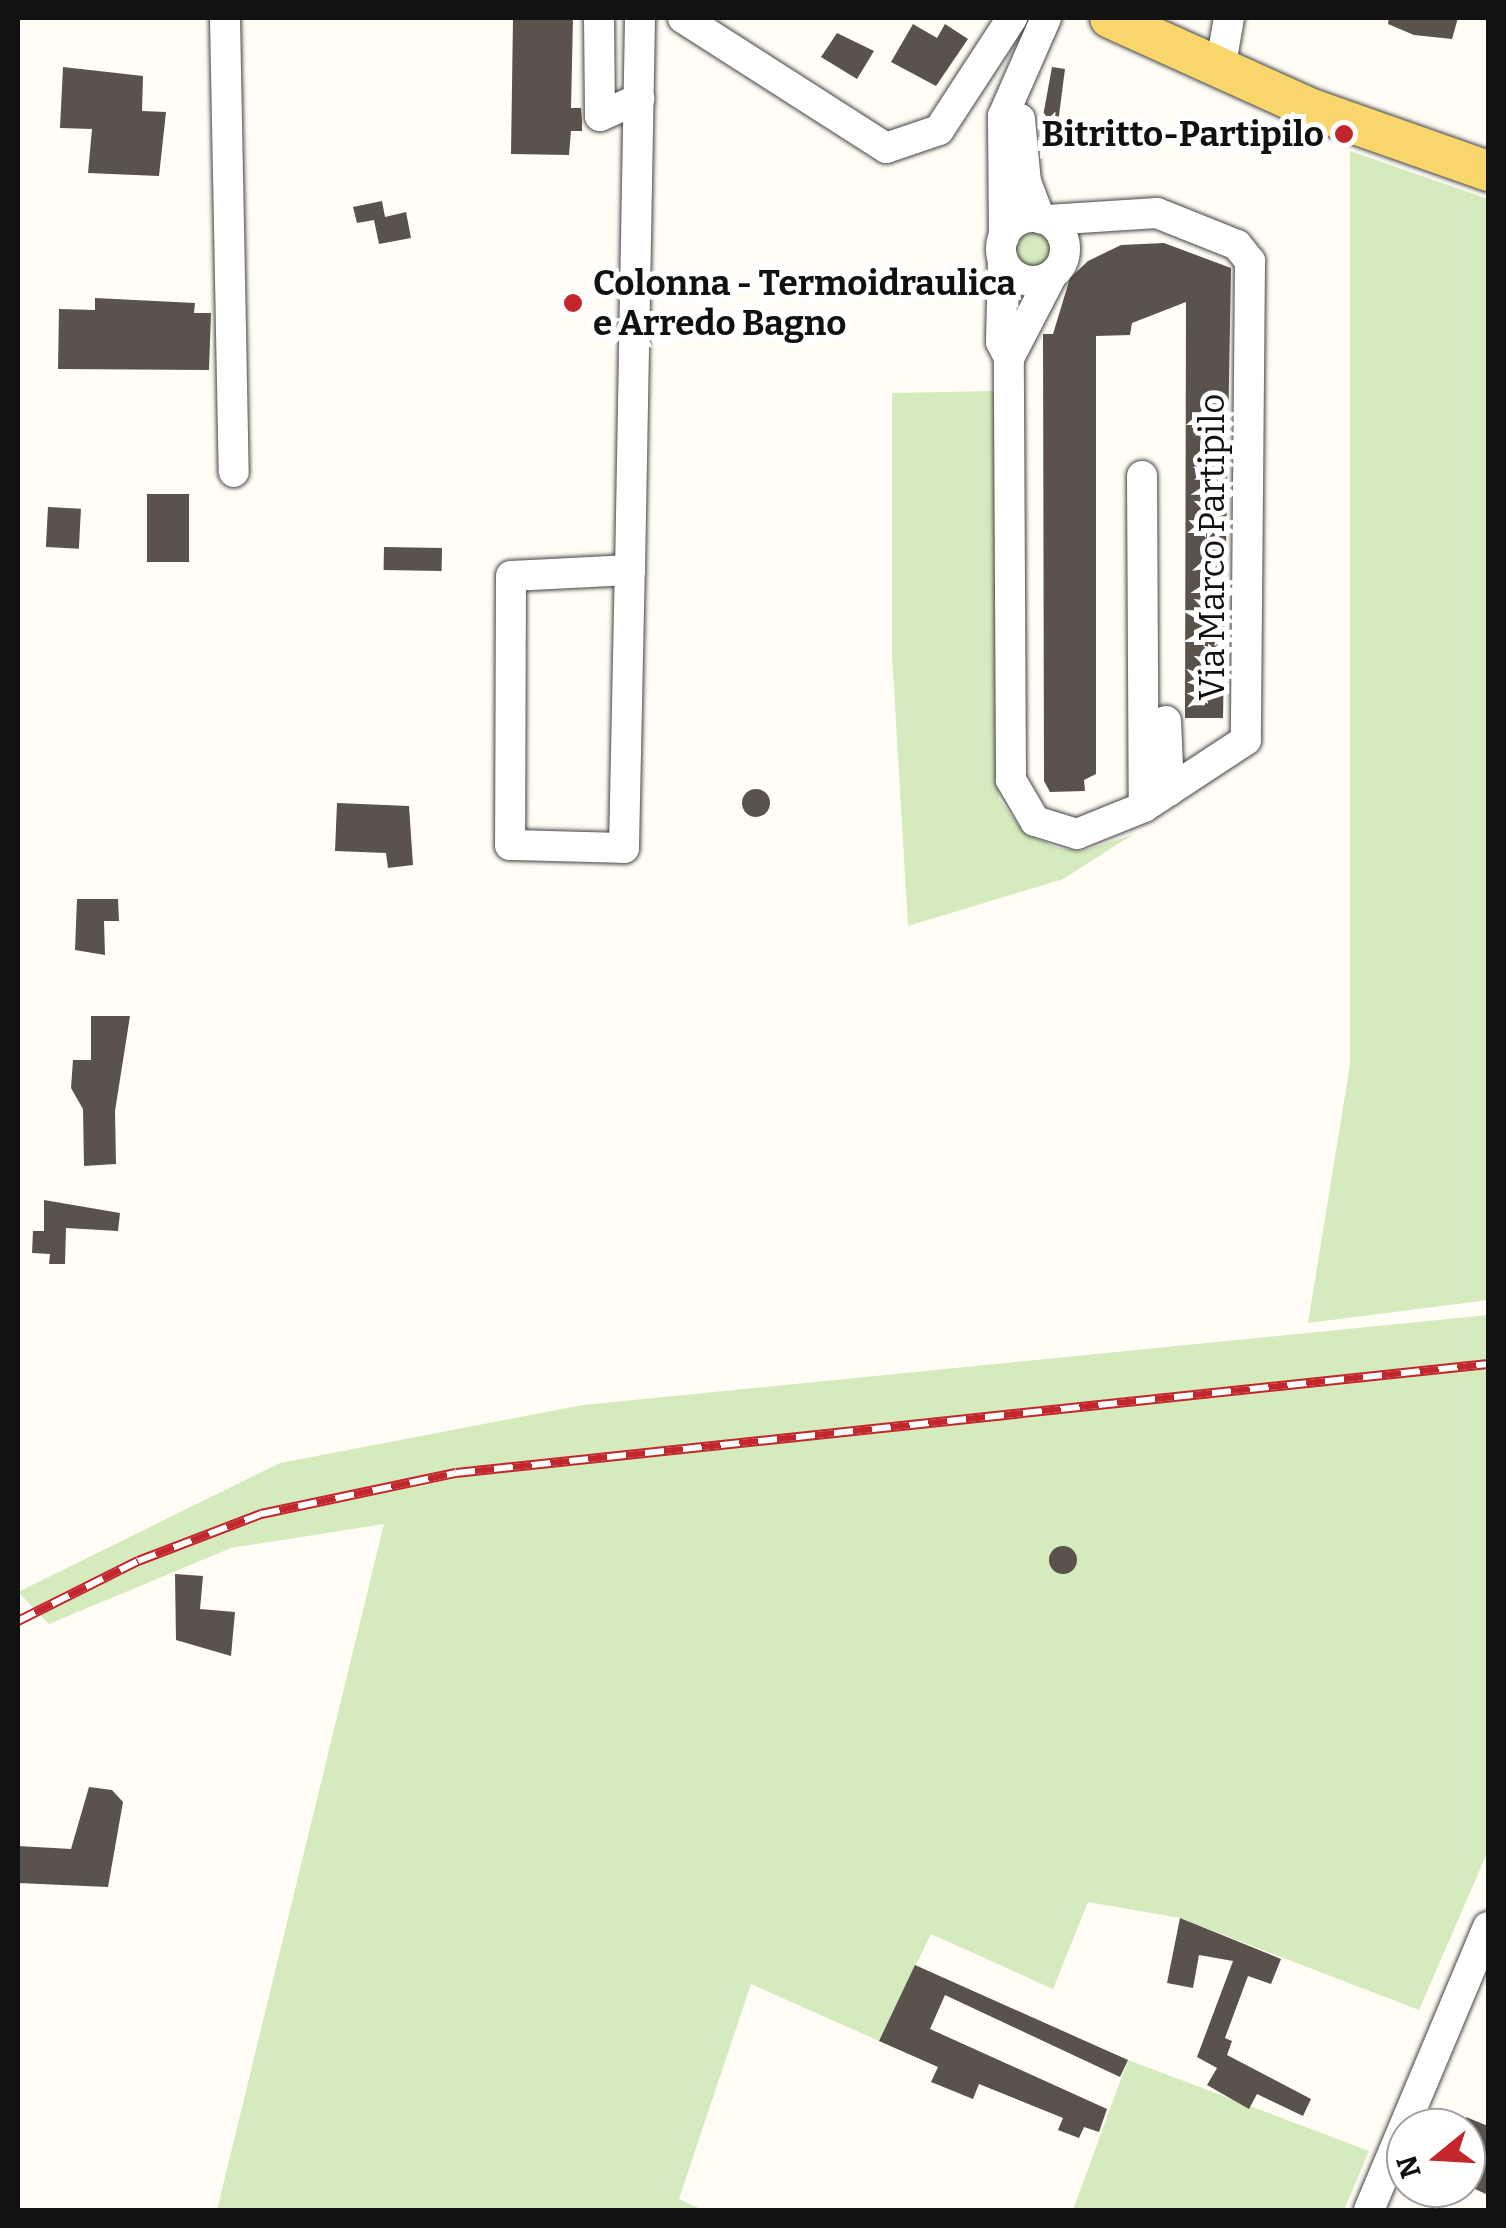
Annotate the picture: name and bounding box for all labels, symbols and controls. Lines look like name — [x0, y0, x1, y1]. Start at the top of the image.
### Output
place label: Bitritto-Partipilo — [1042, 113, 1324, 155]
marker: Bitritto-Partipilo — [1333, 123, 1355, 145]
place label: Colonna - Termoidraulica e Arredo Bagno — [593, 262, 1016, 344]
marker: Colonna - Termoidraulica e Arredo Bagno — [562, 292, 584, 314]
street label: Via Marco Partipilo — [1191, 394, 1233, 700]
north arrow — [1386, 2108, 1486, 2208]
text: N — [1390, 2151, 1428, 2182]

